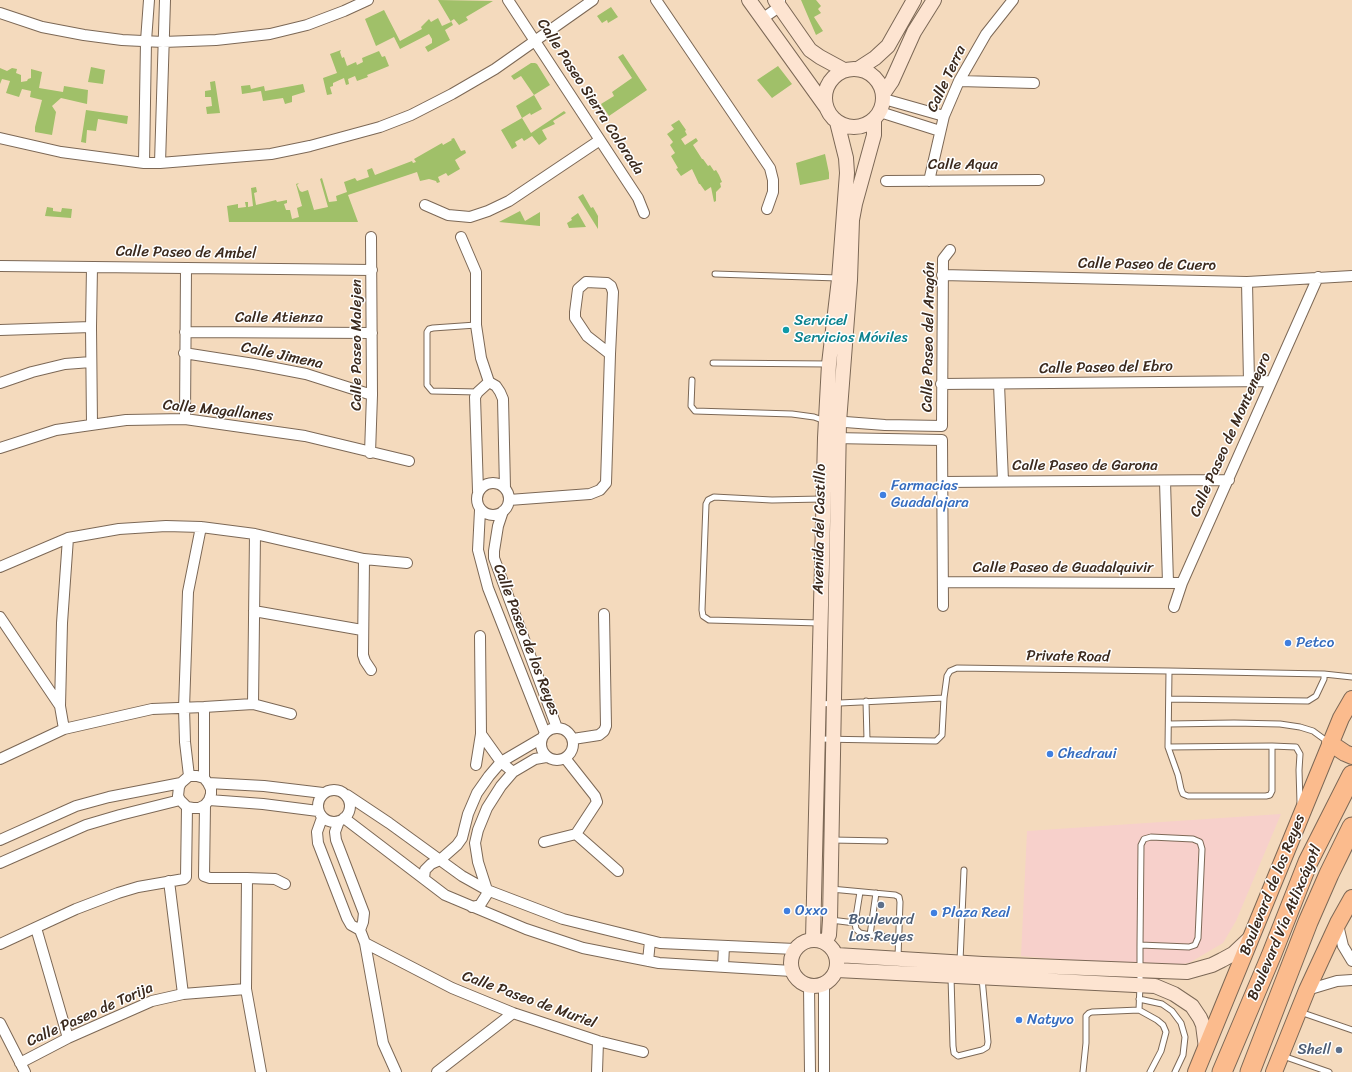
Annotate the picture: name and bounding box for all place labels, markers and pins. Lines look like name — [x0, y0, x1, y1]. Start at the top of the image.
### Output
place label: Servicel Servicios Móviles — [794, 312, 908, 347]
marker: Servicel Servicios Móviles — [781, 325, 791, 335]
place label: Farmacias Guadalajara — [891, 477, 969, 512]
marker: Farmacias Guadalajara — [878, 490, 888, 500]
place label: Petco — [1296, 634, 1334, 652]
marker: Petco — [1283, 638, 1293, 648]
place label: Chedraui — [1058, 745, 1117, 763]
marker: Chedraui — [1045, 749, 1055, 759]
marker: Boulevard Los Reyes — [876, 900, 886, 910]
place label: Oxxo — [795, 902, 828, 920]
place label: Plaza Real — [942, 904, 1010, 922]
marker: Oxxo — [782, 906, 792, 916]
marker: Plaza Real — [929, 908, 939, 918]
place label: Boulevard Los Reyes — [848, 911, 914, 946]
place label: Natyvo — [1027, 1011, 1074, 1029]
marker: Natyvo — [1014, 1015, 1024, 1025]
place label: Shell — [1297, 1041, 1331, 1059]
marker: Shell — [1334, 1045, 1344, 1055]

